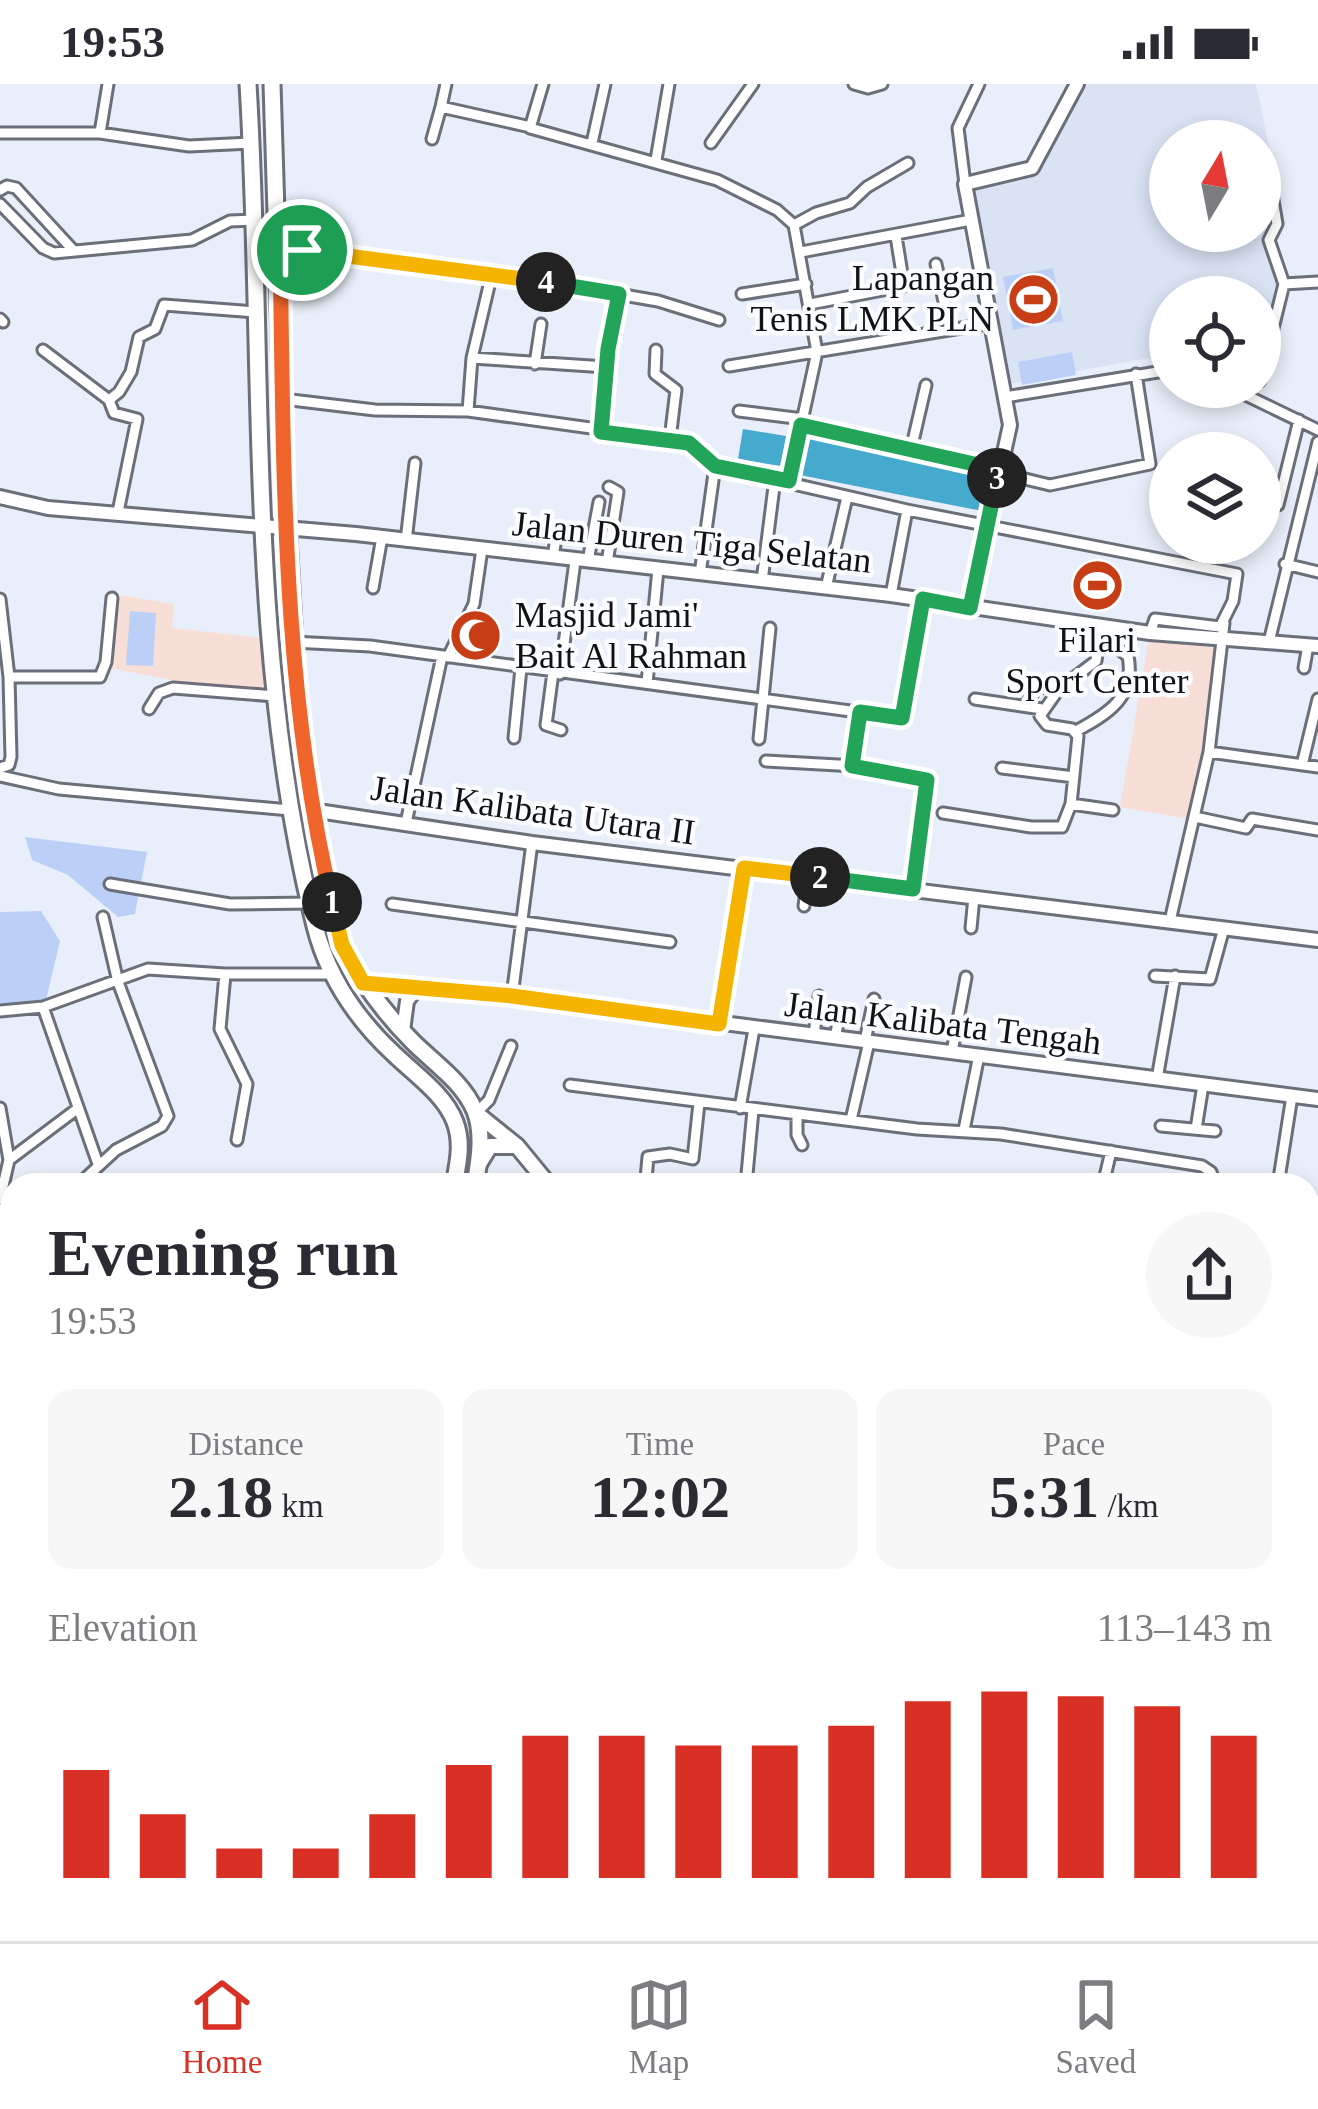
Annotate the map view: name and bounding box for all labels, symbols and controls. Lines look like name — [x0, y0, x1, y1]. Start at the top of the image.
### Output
text: 19:53 — [60, 17, 165, 67]
north arrow — [1149, 120, 1281, 252]
map controls — [1149, 120, 1281, 564]
pin — [251, 199, 353, 301]
icon: arrive — [269, 217, 335, 283]
pin: 4 — [516, 252, 576, 312]
place label: Lapangan Tenis LMK PLN — [751, 258, 994, 339]
text: 4 — [538, 264, 554, 300]
sports icon: Lapangan Tenis LMK PLN — [1005, 271, 1061, 327]
button: locate — [1149, 276, 1281, 408]
button: layers — [1149, 432, 1281, 564]
pin: 3 — [967, 448, 1027, 508]
text: 3 — [989, 460, 1005, 496]
street label: Jalan Duren Tiga Selatan — [510, 503, 874, 581]
sports icon: Filari Sport Center — [1069, 557, 1125, 613]
place label: Masjid Jami' Bait Al Rahman — [515, 595, 747, 676]
mosque icon: Masjid Jami' Bait Al Rahman — [448, 608, 504, 664]
place label: Filari Sport Center — [1006, 620, 1188, 701]
street label: Jalan Kalibata Utara II — [368, 767, 698, 853]
pin: 2 — [790, 847, 850, 907]
text: 2 — [812, 859, 828, 895]
pin: 1 — [302, 872, 362, 932]
text: 1 — [324, 884, 340, 920]
street label: Jalan Kalibata Tengah — [782, 984, 1104, 1062]
button: share — [1146, 1212, 1272, 1338]
text: Evening run — [48, 1216, 398, 1289]
text: 19:53 — [48, 1299, 137, 1342]
text: Distance — [188, 1426, 304, 1462]
text: Time — [626, 1426, 694, 1462]
text: Pace — [1043, 1426, 1105, 1462]
text: 2.18 — [168, 1464, 273, 1530]
text: 12:02 — [590, 1464, 730, 1530]
text: 5:31 — [989, 1464, 1099, 1530]
text: km — [273, 1488, 324, 1524]
text: /km — [1099, 1488, 1159, 1524]
text: Elevation — [48, 1606, 197, 1649]
text: 113–143 m — [1097, 1606, 1272, 1649]
tab: Home — [182, 1972, 262, 2081]
tab: Map — [626, 1972, 692, 2081]
tab: Saved — [1056, 1972, 1136, 2081]

